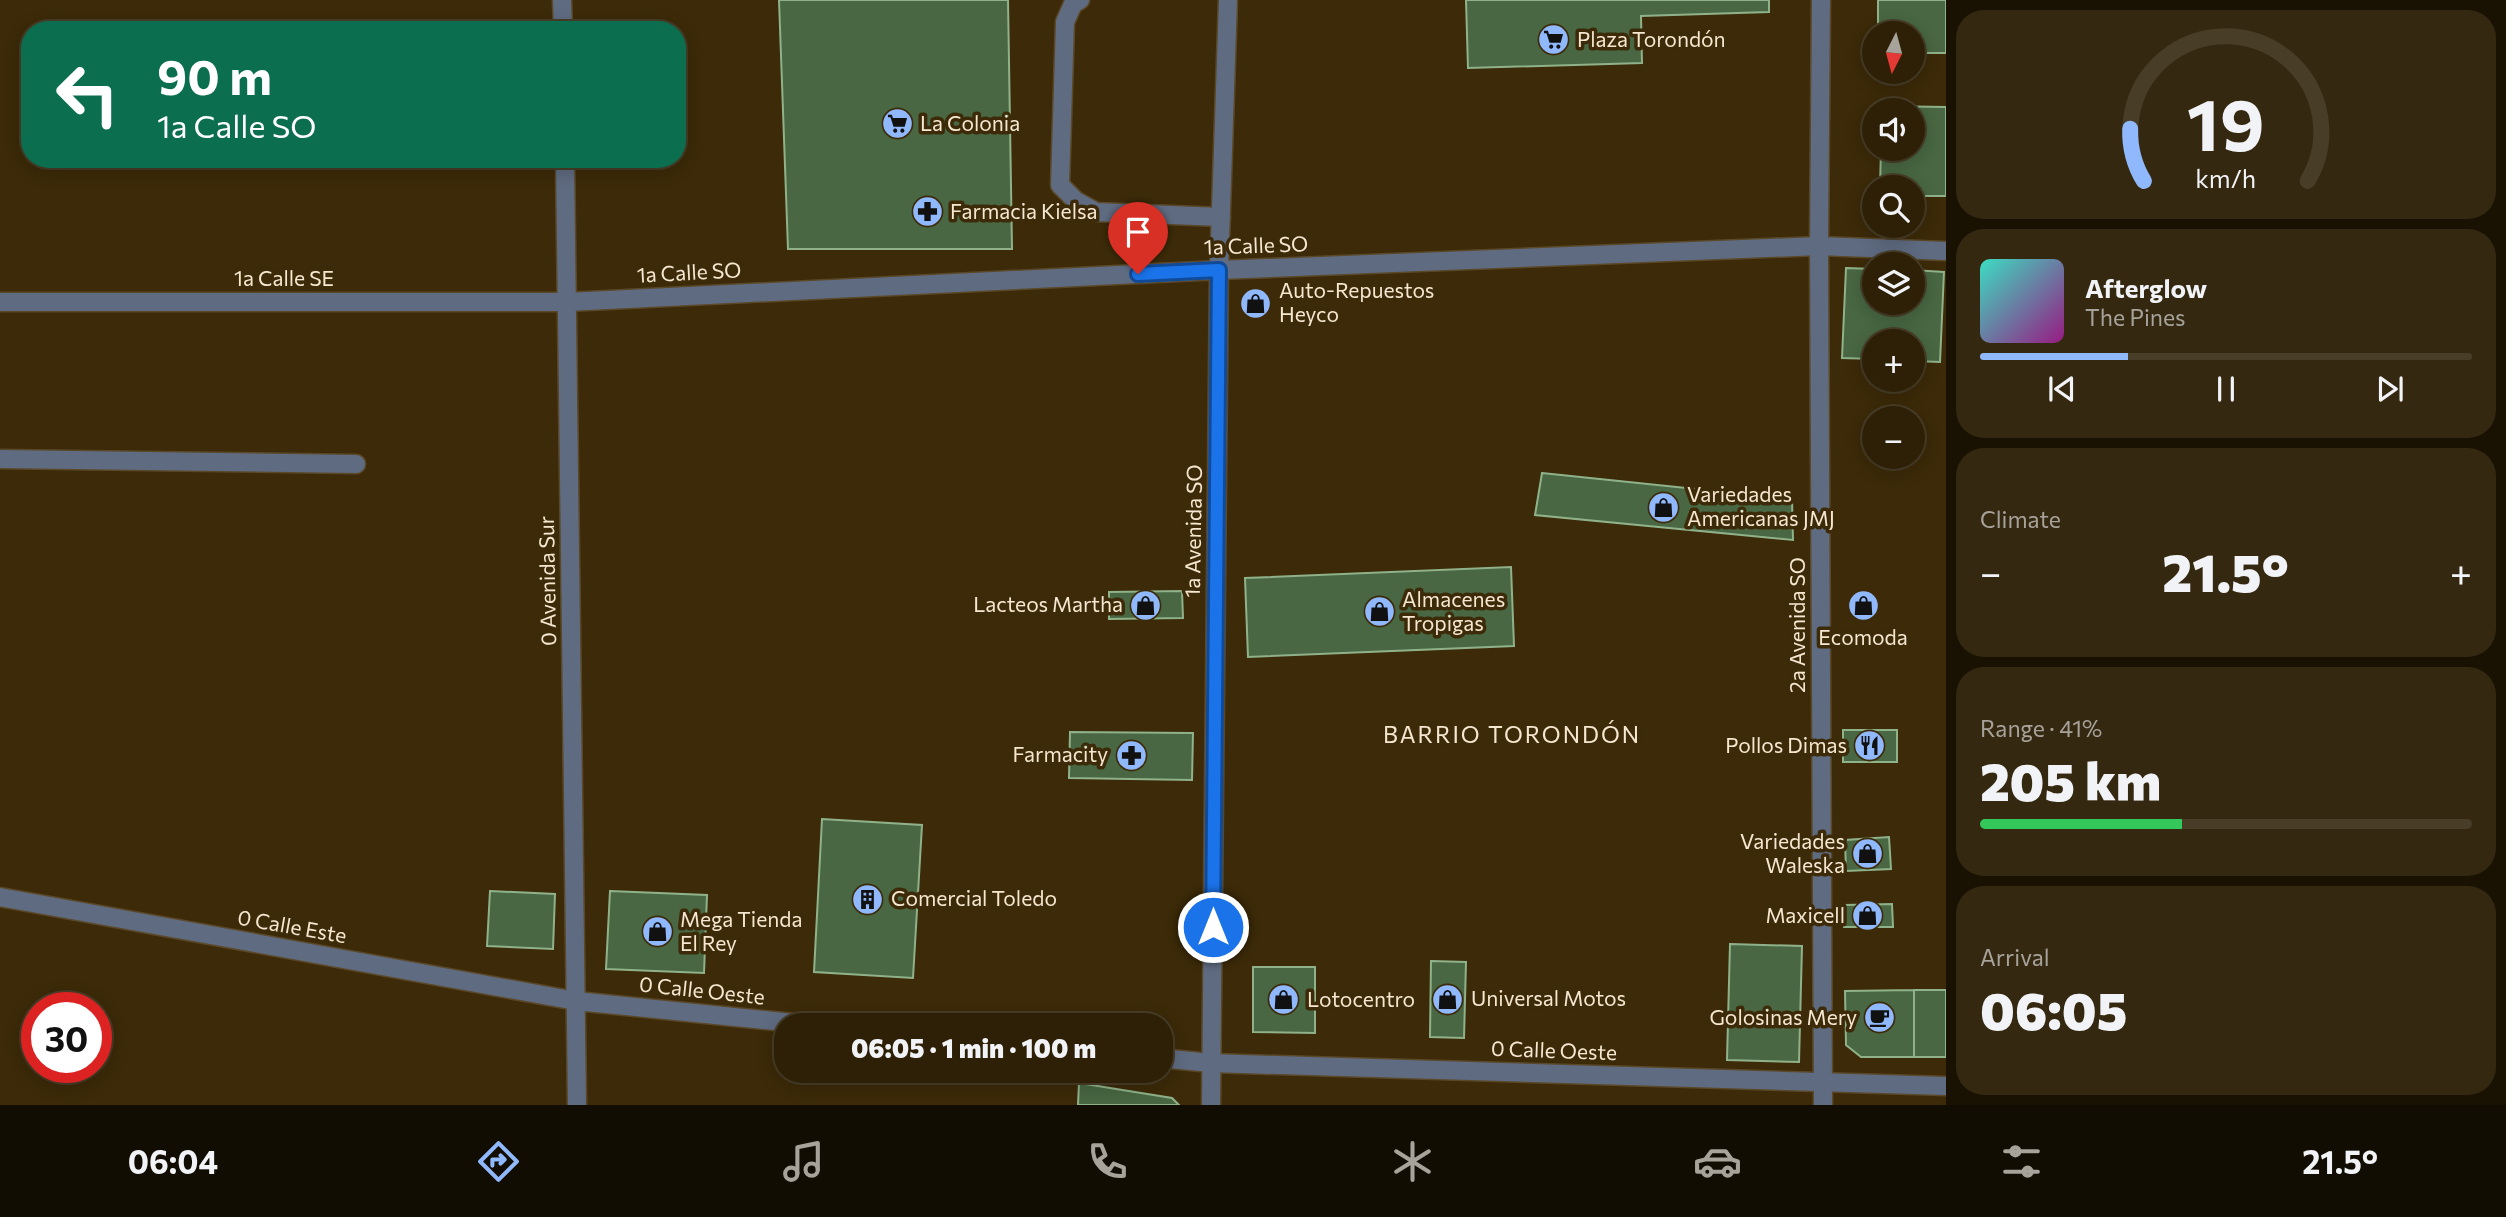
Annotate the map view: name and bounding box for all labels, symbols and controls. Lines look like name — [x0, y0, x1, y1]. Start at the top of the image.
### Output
north arrow — [1862, 21, 1925, 84]
map controls — [1862, 21, 1925, 469]
supermarket icon: Plaza Torondón — [1537, 23, 1571, 57]
place label: Plaza Torondón — [1577, 26, 1726, 51]
text: 90 m — [157, 45, 272, 105]
icon: left — [42, 49, 133, 140]
text: 19 — [2187, 77, 2265, 166]
button: sound — [1862, 98, 1925, 161]
text: 1a Calle SO — [157, 105, 316, 145]
supermarket icon: La Colonia — [880, 107, 914, 141]
place label: La Colonia — [920, 110, 1020, 135]
text: km/h — [2196, 162, 2256, 192]
button: search — [1862, 175, 1925, 238]
pharmacy icon: Farmacia Kielsa — [910, 195, 944, 229]
place label: Farmacia Kielsa — [950, 198, 1098, 223]
pin — [1108, 202, 1168, 274]
icon: arrive — [1119, 213, 1157, 251]
street label: 1a Calle SO — [1203, 230, 1309, 259]
button: layers — [1862, 252, 1925, 315]
street label: 1a Calle SO — [636, 256, 742, 287]
street label: 1a Calle SE — [234, 265, 334, 290]
text: Afterglow — [2085, 272, 2207, 303]
place label: Auto-Repuestos Heyco — [1279, 277, 1434, 326]
shop icon: Auto-Repuestos Heyco — [1239, 286, 1273, 320]
text: The Pines — [2085, 303, 2186, 331]
button: + — [1862, 329, 1925, 392]
icon: previous — [2043, 370, 2081, 408]
icon: pause — [2207, 370, 2245, 408]
icon: next — [2371, 370, 2409, 408]
button: − — [1862, 406, 1925, 469]
street label: 1a Avenida SO — [1179, 464, 1206, 598]
place label: Variedades Americanas JMJ — [1687, 481, 1835, 530]
shop icon: Variedades Americanas JMJ — [1647, 490, 1681, 524]
text: Climate — [1980, 505, 2061, 533]
street label: 0 Avenida Sur — [533, 516, 560, 646]
text: 21.5° — [2162, 539, 2289, 603]
text: − — [1980, 548, 2002, 595]
text: + — [2450, 548, 2472, 595]
street label: 2a Avenida SO — [1784, 557, 1809, 693]
place label: Almacenes Tropigas — [1402, 586, 1505, 635]
shop icon: Lacteos Martha — [1129, 588, 1163, 622]
shop icon: Ecomoda — [1846, 589, 1880, 623]
place label: Lacteos Martha — [973, 591, 1123, 616]
shop icon: Almacenes Tropigas — [1362, 595, 1396, 629]
place label: Ecomoda — [1818, 624, 1908, 649]
text: Range · 41% — [1980, 714, 2102, 742]
district label: BARRIO TORONDÓN — [1383, 720, 1641, 748]
restaurant icon: Pollos Dimas — [1853, 729, 1887, 763]
place label: Pollos Dimas — [1725, 732, 1847, 757]
pharmacy icon: Farmacity — [1114, 738, 1148, 772]
place label: Farmacity — [1012, 741, 1108, 766]
text: 205 km — [1980, 748, 2161, 812]
place label: Variedades Waleska — [1740, 828, 1845, 877]
shop icon: Variedades Waleska — [1851, 837, 1885, 871]
building icon: Comercial Toledo — [851, 882, 885, 916]
place label: Comercial Toledo — [891, 885, 1057, 910]
position arrow — [1176, 890, 1250, 964]
shop icon: Maxicell — [1851, 899, 1885, 933]
place label: Maxicell — [1765, 902, 1845, 927]
street label: 0 Calle Este — [236, 904, 349, 947]
place label: Mega Tienda El Rey — [680, 906, 802, 955]
shop icon: Mega Tienda El Rey — [640, 915, 674, 949]
text: Arrival — [1980, 943, 2050, 971]
street label: 0 Calle Oeste — [638, 970, 766, 1009]
text: 06:05 — [1980, 977, 2127, 1041]
shop icon: Universal Motos — [1431, 982, 1465, 1016]
shop icon: Lotocentro — [1267, 983, 1301, 1017]
place label: Universal Motos — [1471, 985, 1626, 1010]
place label: Lotocentro — [1307, 986, 1415, 1011]
speed limit sign: 30 — [21, 992, 112, 1083]
cafe icon: Golosinas Mery — [1863, 1001, 1897, 1035]
place label: Golosinas Mery — [1709, 1004, 1857, 1029]
text: 06:05 · 1 min · 100 m — [851, 1032, 1096, 1063]
street label: 0 Calle Oeste — [1491, 1035, 1618, 1064]
icon: directions — [474, 1137, 523, 1186]
icon: music — [779, 1137, 828, 1186]
icon: phone — [1083, 1137, 1132, 1186]
icon: climate — [1388, 1137, 1437, 1186]
icon: car — [1693, 1137, 1742, 1186]
icon: filters — [1997, 1137, 2046, 1186]
text: 06:04 — [128, 1141, 218, 1181]
text: 21.5° — [2302, 1141, 2378, 1181]

